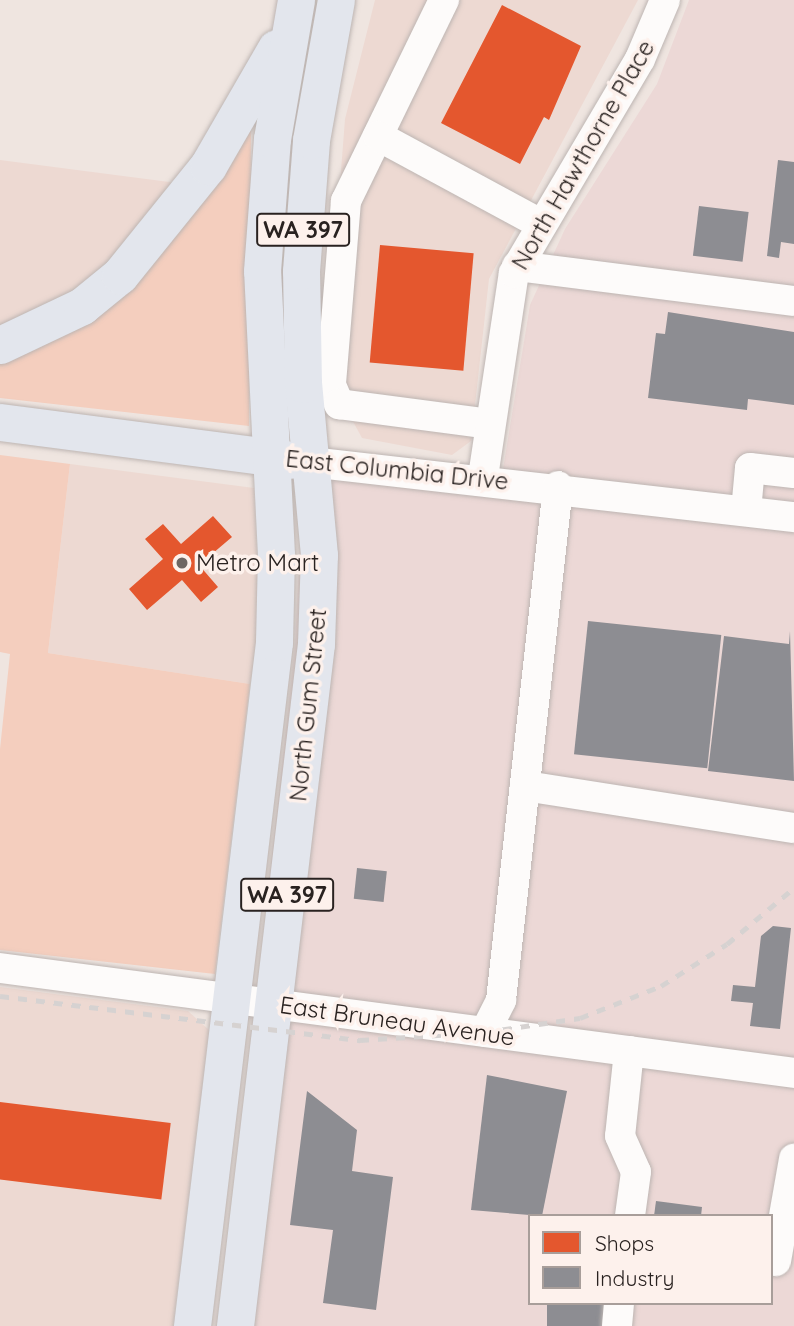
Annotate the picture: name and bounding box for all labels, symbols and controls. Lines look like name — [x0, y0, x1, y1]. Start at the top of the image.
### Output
street label: North Hawthorne Place — [505, 35, 661, 275]
road number: WA 397 — [256, 210, 350, 249]
street label: East Columbia Drive — [284, 444, 510, 496]
place label: Metro Mart — [196, 549, 319, 577]
marker: Metro Mart — [174, 555, 190, 571]
street label: North Gum Street — [284, 607, 332, 803]
road number: WA 397 — [240, 876, 334, 914]
street label: East Bruneau Avenue — [278, 990, 516, 1052]
legend — [528, 1214, 773, 1305]
text: Shops — [595, 1230, 654, 1256]
text: Industry — [595, 1265, 674, 1291]

